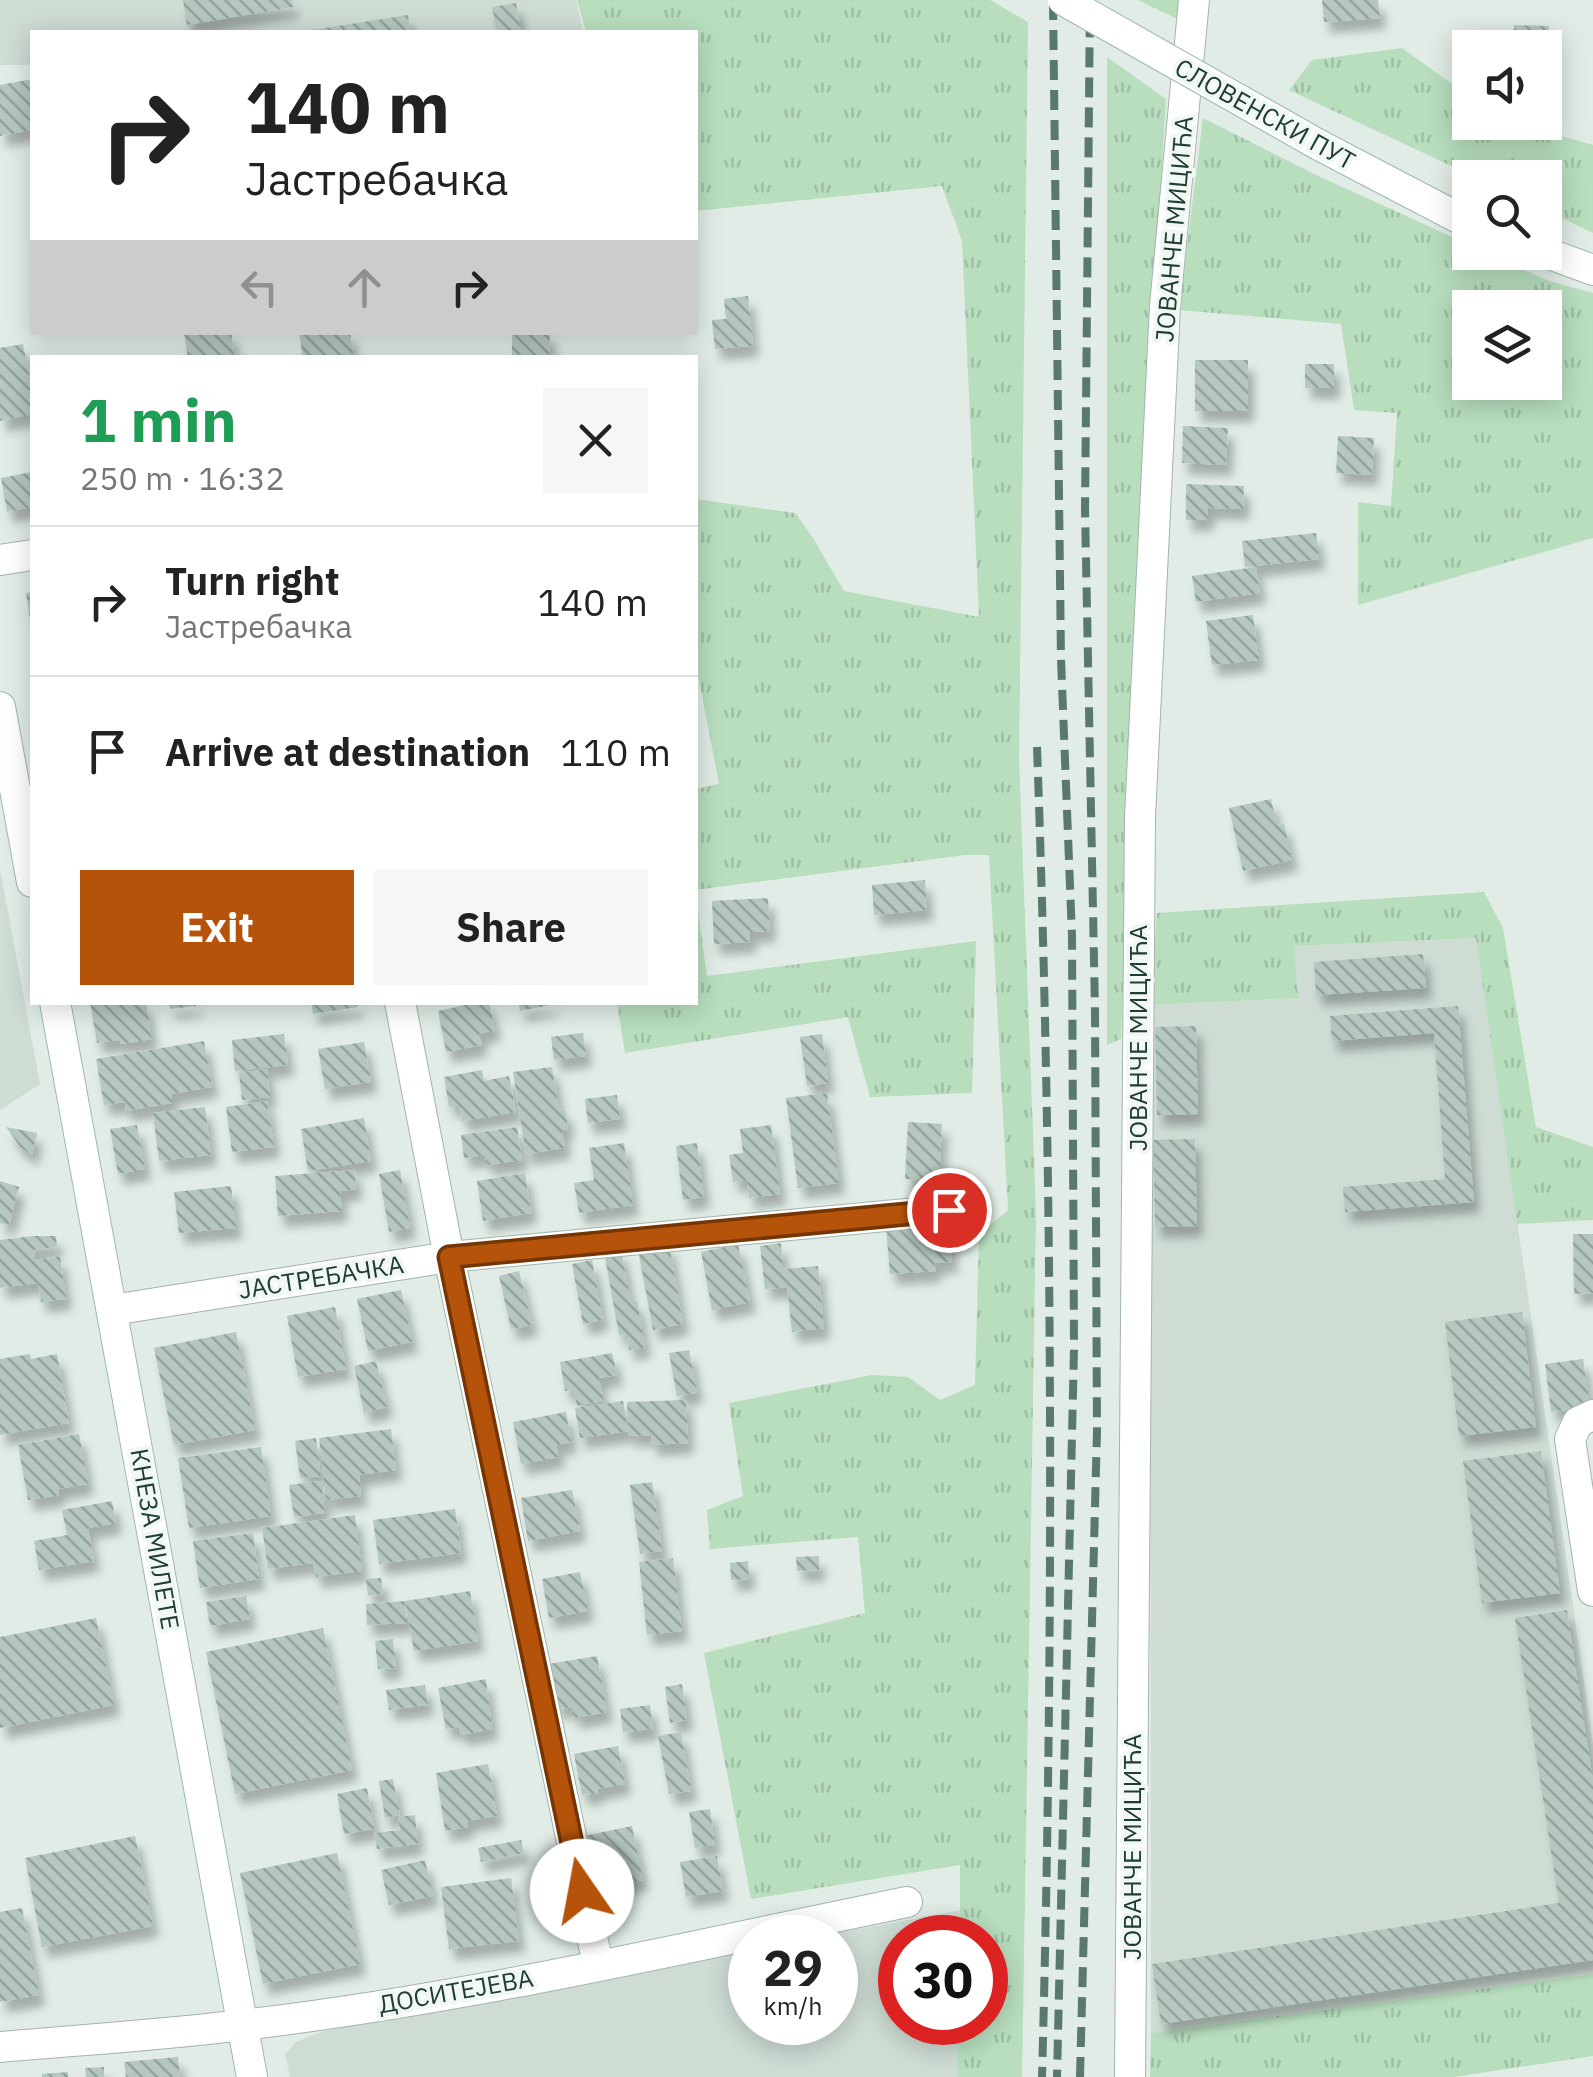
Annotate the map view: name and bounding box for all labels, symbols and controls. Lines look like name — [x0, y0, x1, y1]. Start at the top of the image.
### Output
map controls — [1452, 30, 1562, 400]
button: sound — [1452, 30, 1562, 140]
street label: СЛОВЕНСКИ ПУТ — [1169, 50, 1361, 177]
text: 140 m — [245, 61, 450, 152]
icon: right — [80, 70, 210, 200]
street label: ЈОВАНЧЕ МИЦИЋА — [1147, 115, 1200, 343]
text: Јастребачка — [245, 149, 509, 207]
button: search — [1452, 160, 1562, 270]
icon: left — [232, 260, 287, 315]
icon: ahead — [337, 260, 392, 315]
icon: right — [442, 260, 497, 315]
button: layers — [1452, 290, 1562, 400]
text: 1 min — [80, 380, 237, 459]
button: close — [543, 388, 648, 493]
text: 250 m · 16:32 — [80, 457, 285, 499]
text: Turn right — [165, 556, 340, 605]
icon: right — [80, 574, 135, 629]
text: 140 m — [537, 577, 648, 626]
text: Јастребачка — [165, 605, 352, 647]
icon: arrive — [80, 724, 135, 779]
text: Arrive at destination — [165, 727, 530, 776]
text: 110 m — [560, 727, 671, 776]
button: Exit — [80, 870, 354, 985]
button: Share — [374, 870, 648, 985]
street label: ЈОВАНЧЕ МИЦИЋА — [1121, 925, 1154, 1151]
pin — [907, 1168, 992, 1253]
icon: arrive — [922, 1183, 977, 1238]
street label: ЈАСТРЕБАЧКА — [236, 1247, 406, 1306]
street label: КНЕЗА МИЛЕТЕ — [123, 1446, 188, 1632]
street label: ЈОВАНЧЕ МИЦИЋА — [1115, 1734, 1148, 1960]
position arrow — [530, 1839, 634, 1943]
speed limit sign: 30 — [878, 1915, 1008, 2045]
text: 29 — [763, 1935, 823, 2000]
street label: ДОСИТЕЈЕВА — [376, 1961, 536, 2020]
text: km/h — [764, 1989, 822, 2022]

